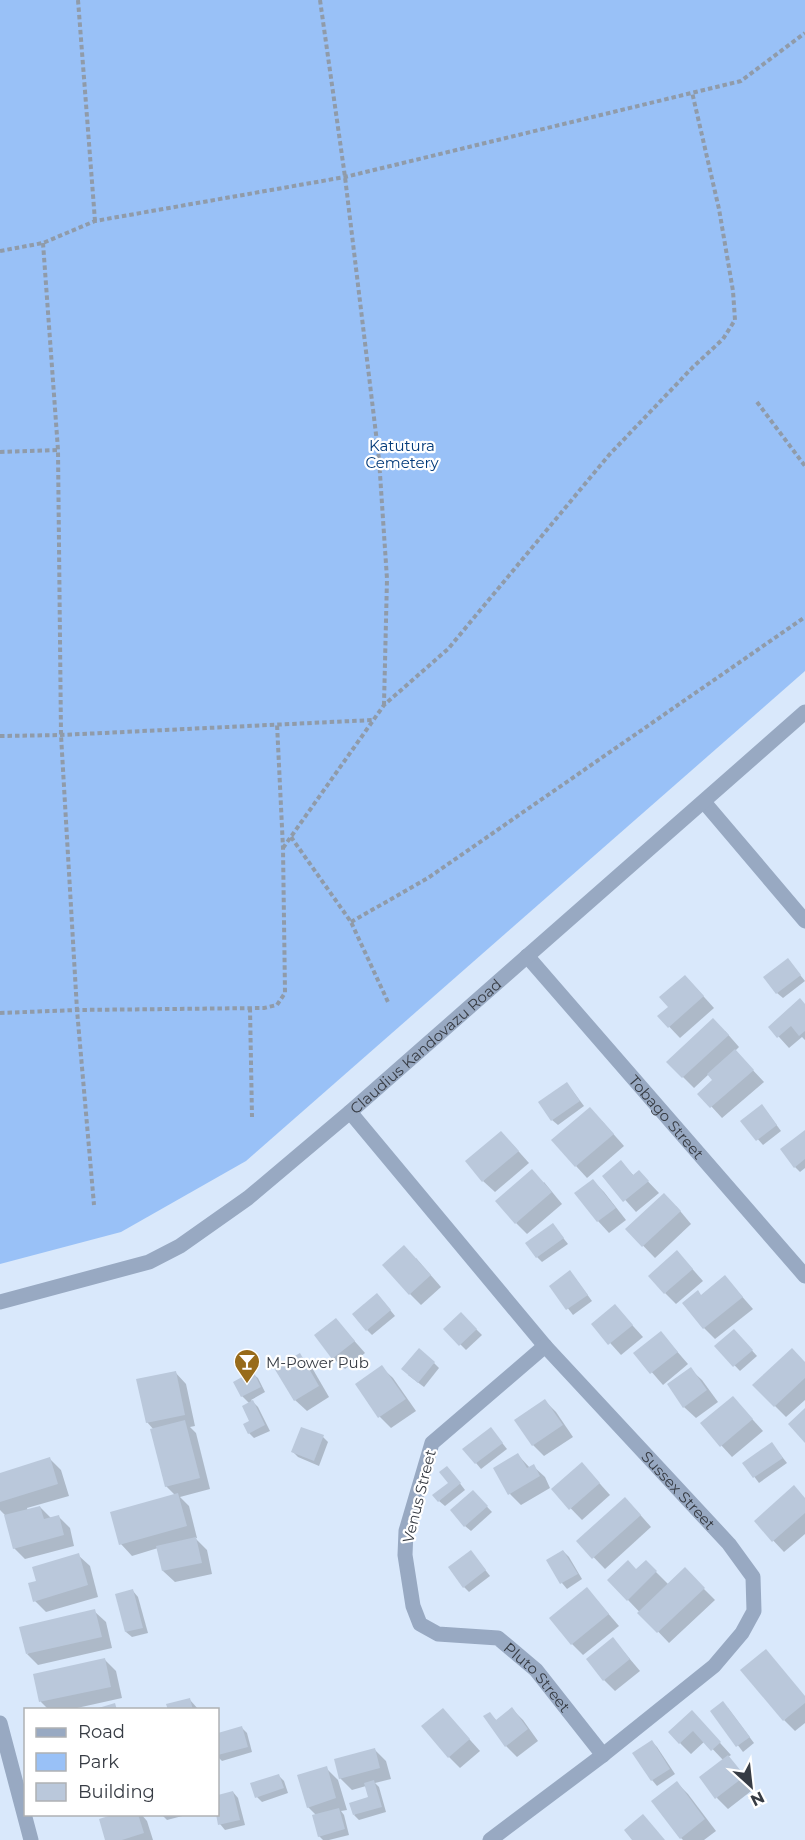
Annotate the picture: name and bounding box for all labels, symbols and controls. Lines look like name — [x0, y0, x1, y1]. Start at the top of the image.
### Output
park label: Katutura Cemetery — [365, 436, 439, 472]
street label: Claudius Kandovazu Road — [345, 974, 505, 1118]
street label: Tobago Street — [625, 1071, 708, 1163]
bar icon: M-Power Pub — [232, 1347, 262, 1385]
place label: M-Power Pub — [266, 1353, 369, 1372]
street label: Venus Street — [398, 1447, 440, 1545]
street label: Sussex Street — [638, 1447, 720, 1533]
street label: Pluto Street — [500, 1638, 575, 1716]
legend — [24, 1708, 219, 1816]
text: Road — [78, 1721, 125, 1743]
text: Park — [78, 1751, 119, 1773]
north arrow — [721, 1756, 781, 1816]
text: Building — [78, 1781, 155, 1803]
text: N — [748, 1788, 768, 1810]

